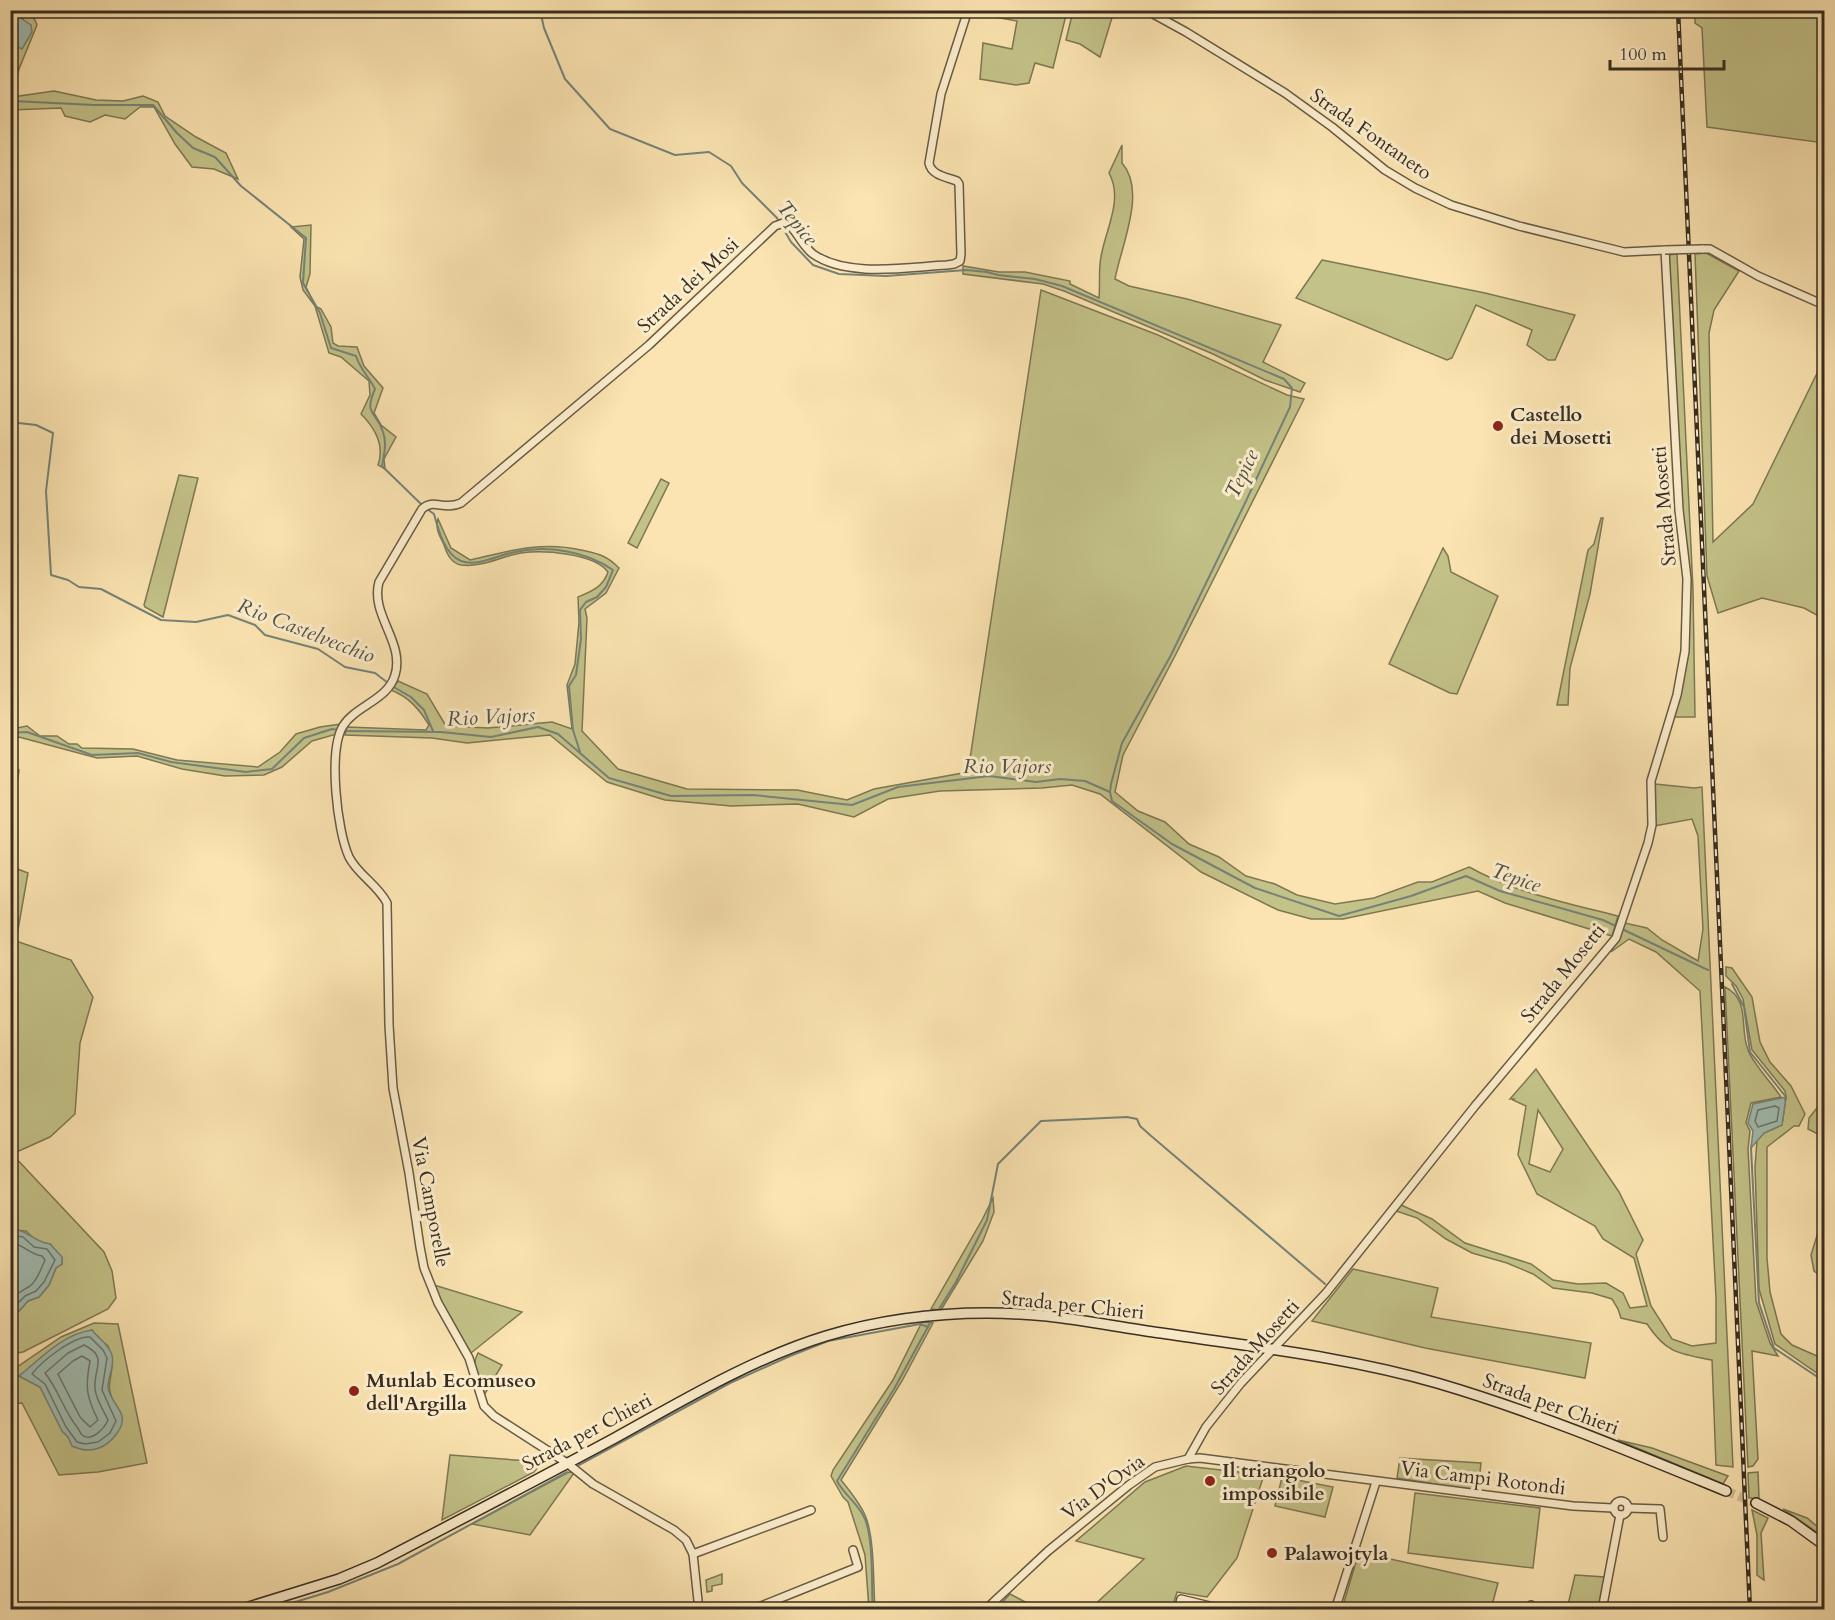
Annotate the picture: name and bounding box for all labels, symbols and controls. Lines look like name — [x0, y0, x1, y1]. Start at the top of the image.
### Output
scale bar — [1610, 33, 1724, 71]
text: 100 m — [1619, 42, 1667, 67]
street label: Strada Fontaneto — [1305, 82, 1437, 186]
water label: Tepice — [770, 194, 825, 253]
street label: Strada dei Mosi — [631, 231, 745, 339]
place label: Castello dei Mosetti — [1510, 401, 1612, 451]
marker: Castello dei Mosetti — [1491, 419, 1505, 433]
water label: Tepice — [1218, 444, 1266, 503]
street label: Strada Mosetti — [1645, 444, 1683, 567]
water label: Rio Castelvecchio — [233, 591, 379, 671]
water label: Rio Vajors — [446, 700, 536, 734]
water label: Rio Vajors — [963, 752, 1051, 781]
water label: Tepice — [1487, 856, 1546, 900]
street label: Strada Mosetti — [1515, 917, 1612, 1028]
street label: Via Camporelle — [405, 1134, 457, 1270]
street label: Strada per Chieri — [1000, 1284, 1146, 1326]
street label: Strada Mosetti — [1205, 1293, 1306, 1401]
place label: Munlab Ecomuseo dell'Argilla — [366, 1367, 536, 1417]
street label: Strada per Chieri — [1479, 1367, 1623, 1441]
marker: Munlab Ecomuseo dell'Argilla — [347, 1384, 361, 1398]
street label: Strada per Chieri — [517, 1386, 657, 1478]
street label: Via D'Ovia — [1056, 1447, 1150, 1526]
street label: Via Campi Rotondi — [1399, 1454, 1568, 1502]
place label: Il triangolo impossibile — [1222, 1457, 1325, 1507]
marker: Il triangolo impossibile — [1203, 1474, 1217, 1488]
place label: Palawojtyla — [1284, 1540, 1389, 1567]
marker: Palawojtyla — [1265, 1546, 1279, 1560]

